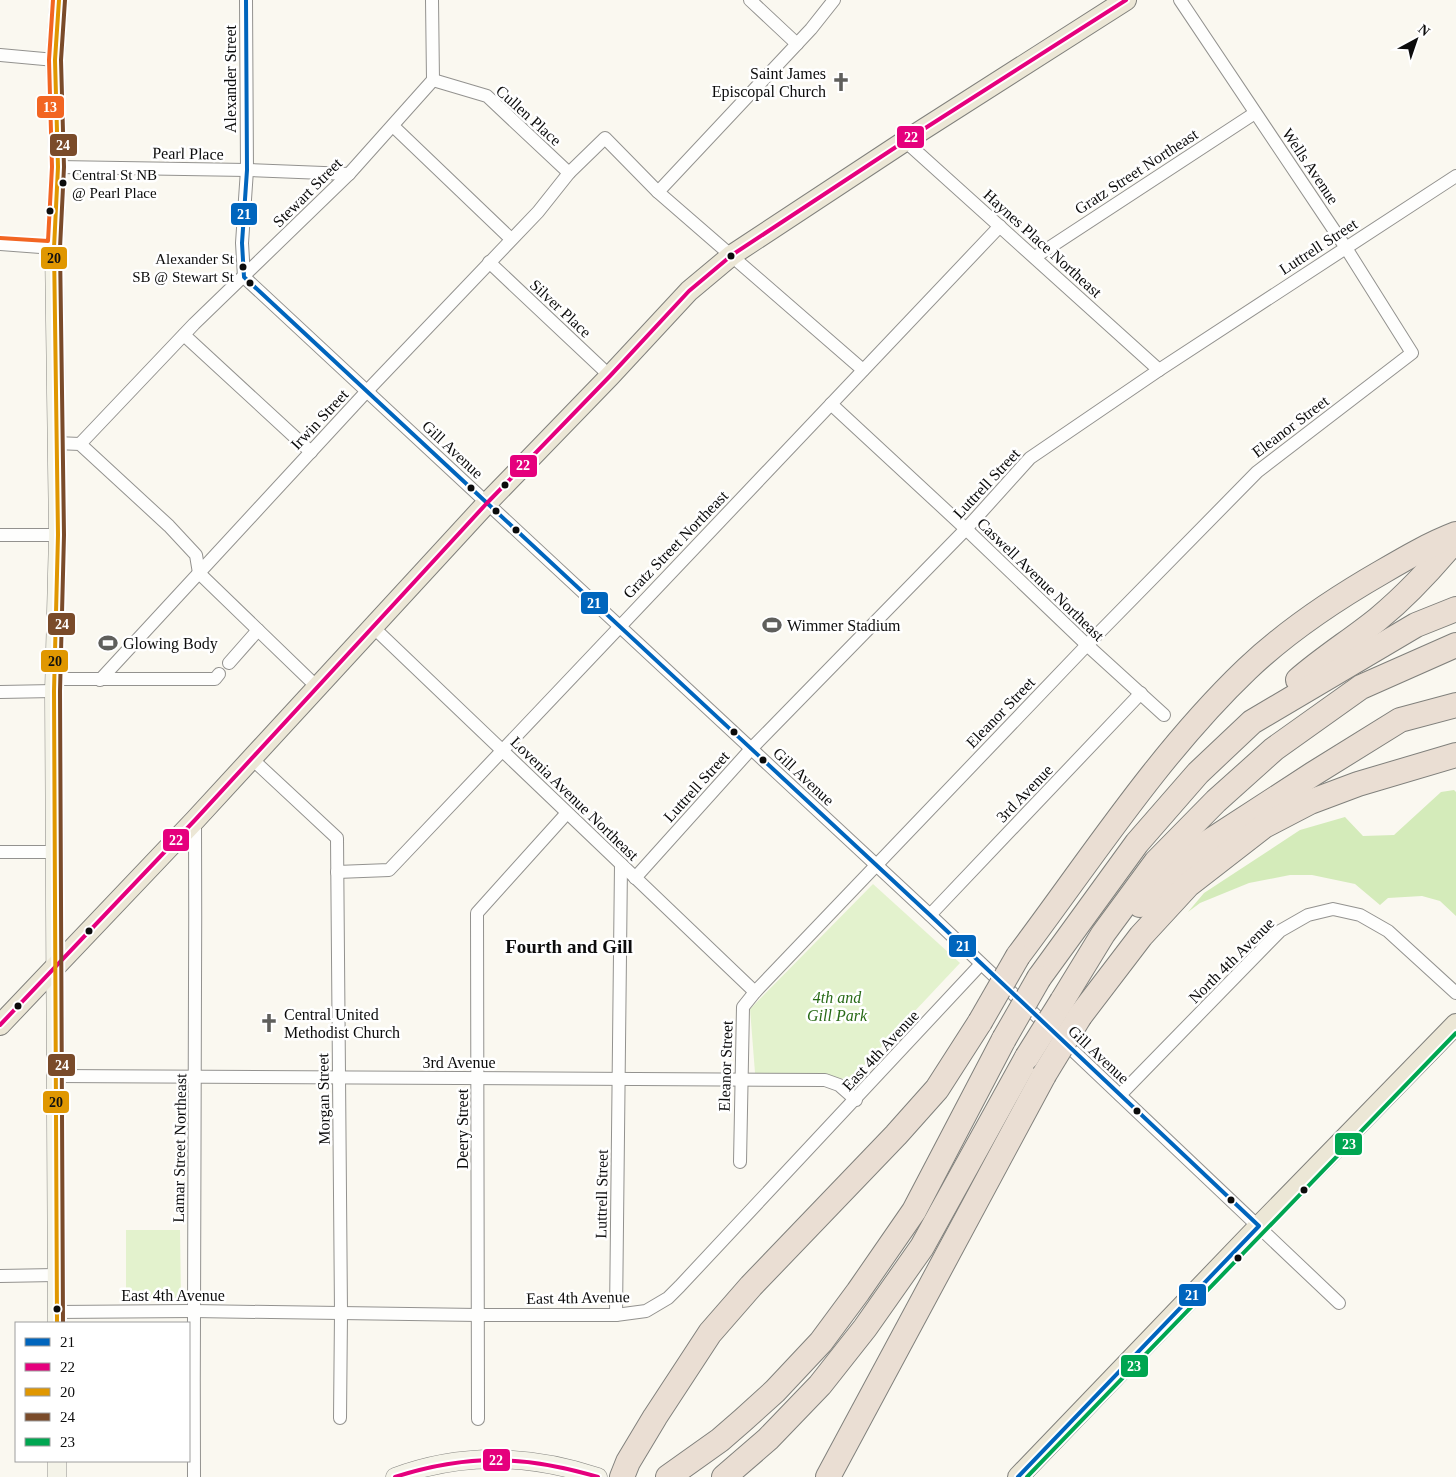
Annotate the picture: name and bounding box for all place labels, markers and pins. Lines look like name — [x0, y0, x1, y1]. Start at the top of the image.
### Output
place label: Saint James Episcopal Church — [712, 65, 826, 101]
church icon: Saint James Episcopal Church — [830, 71, 852, 93]
place label: Central St NB @ Pearl Place — [72, 167, 157, 201]
marker: Central St NB @ Pearl Place — [58, 178, 68, 188]
unlabelled marker — [45, 206, 55, 216]
place label: Alexander St SB @ Stewart St — [132, 251, 235, 285]
unlabelled marker — [726, 251, 736, 261]
marker: Alexander St SB @ Stewart St — [238, 262, 248, 272]
unlabelled marker — [245, 278, 255, 288]
unlabelled marker — [500, 480, 510, 490]
unlabelled marker — [466, 483, 476, 493]
unlabelled marker — [491, 506, 501, 516]
unlabelled marker — [511, 525, 521, 535]
sports icon: Wimmer Stadium — [761, 614, 783, 636]
place label: Wimmer Stadium — [787, 617, 901, 634]
sports icon: Glowing Body — [97, 632, 119, 654]
place label: Glowing Body — [123, 635, 218, 653]
unlabelled marker — [729, 727, 739, 737]
unlabelled marker — [758, 755, 768, 765]
unlabelled marker — [84, 926, 94, 936]
unlabelled marker — [13, 1001, 23, 1011]
place label: Central United Methodist Church — [284, 1006, 400, 1041]
church icon: Central United Methodist Church — [258, 1012, 280, 1034]
unlabelled marker — [1132, 1106, 1142, 1116]
unlabelled marker — [1299, 1185, 1309, 1195]
unlabelled marker — [1226, 1195, 1236, 1205]
unlabelled marker — [1233, 1253, 1243, 1263]
unlabelled marker — [52, 1304, 62, 1314]

